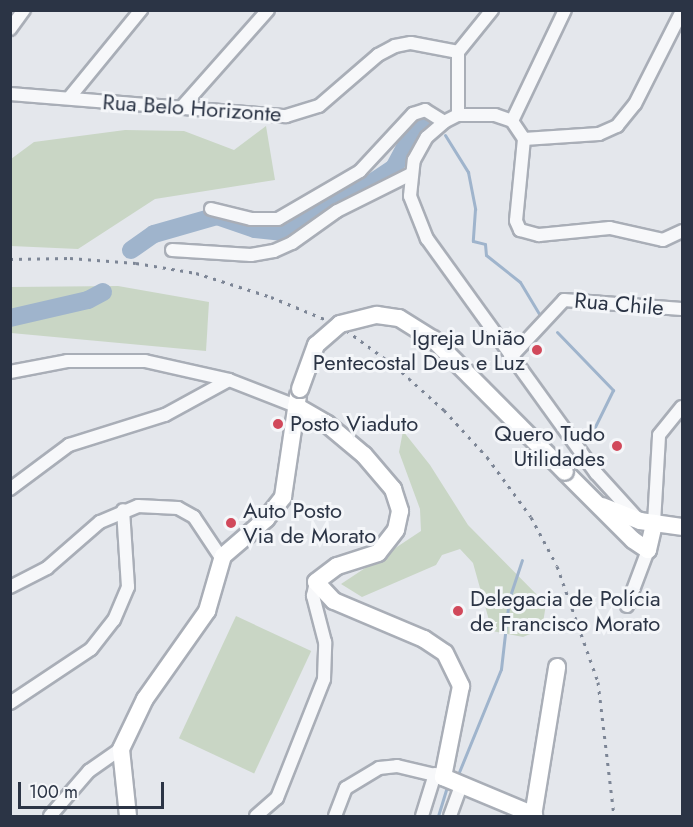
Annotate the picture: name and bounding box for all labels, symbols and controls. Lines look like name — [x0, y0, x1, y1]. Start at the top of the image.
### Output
street label: Rua Belo Horizonte — [102, 89, 282, 127]
street label: Rua Chile — [573, 287, 665, 321]
place label: Igreja União Pentecostal Deus e Luz — [313, 324, 525, 376]
marker: Igreja União Pentecostal Deus e Luz — [530, 343, 544, 357]
place label: Posto Viaduto — [290, 411, 418, 437]
marker: Posto Viaduto — [271, 417, 285, 431]
place label: Quero Tudo Utilidades — [494, 420, 605, 472]
marker: Quero Tudo Utilidades — [610, 439, 624, 453]
place label: Auto Posto Via de Morato — [243, 497, 376, 548]
marker: Auto Posto Via de Morato — [224, 516, 238, 530]
place label: Delegacia de Polícia de Francisco Morato — [470, 585, 661, 636]
marker: Delegacia de Polícia de Francisco Morato — [451, 604, 465, 618]
scale bar — [21, 770, 166, 808]
text: 100 m — [29, 779, 78, 805]

